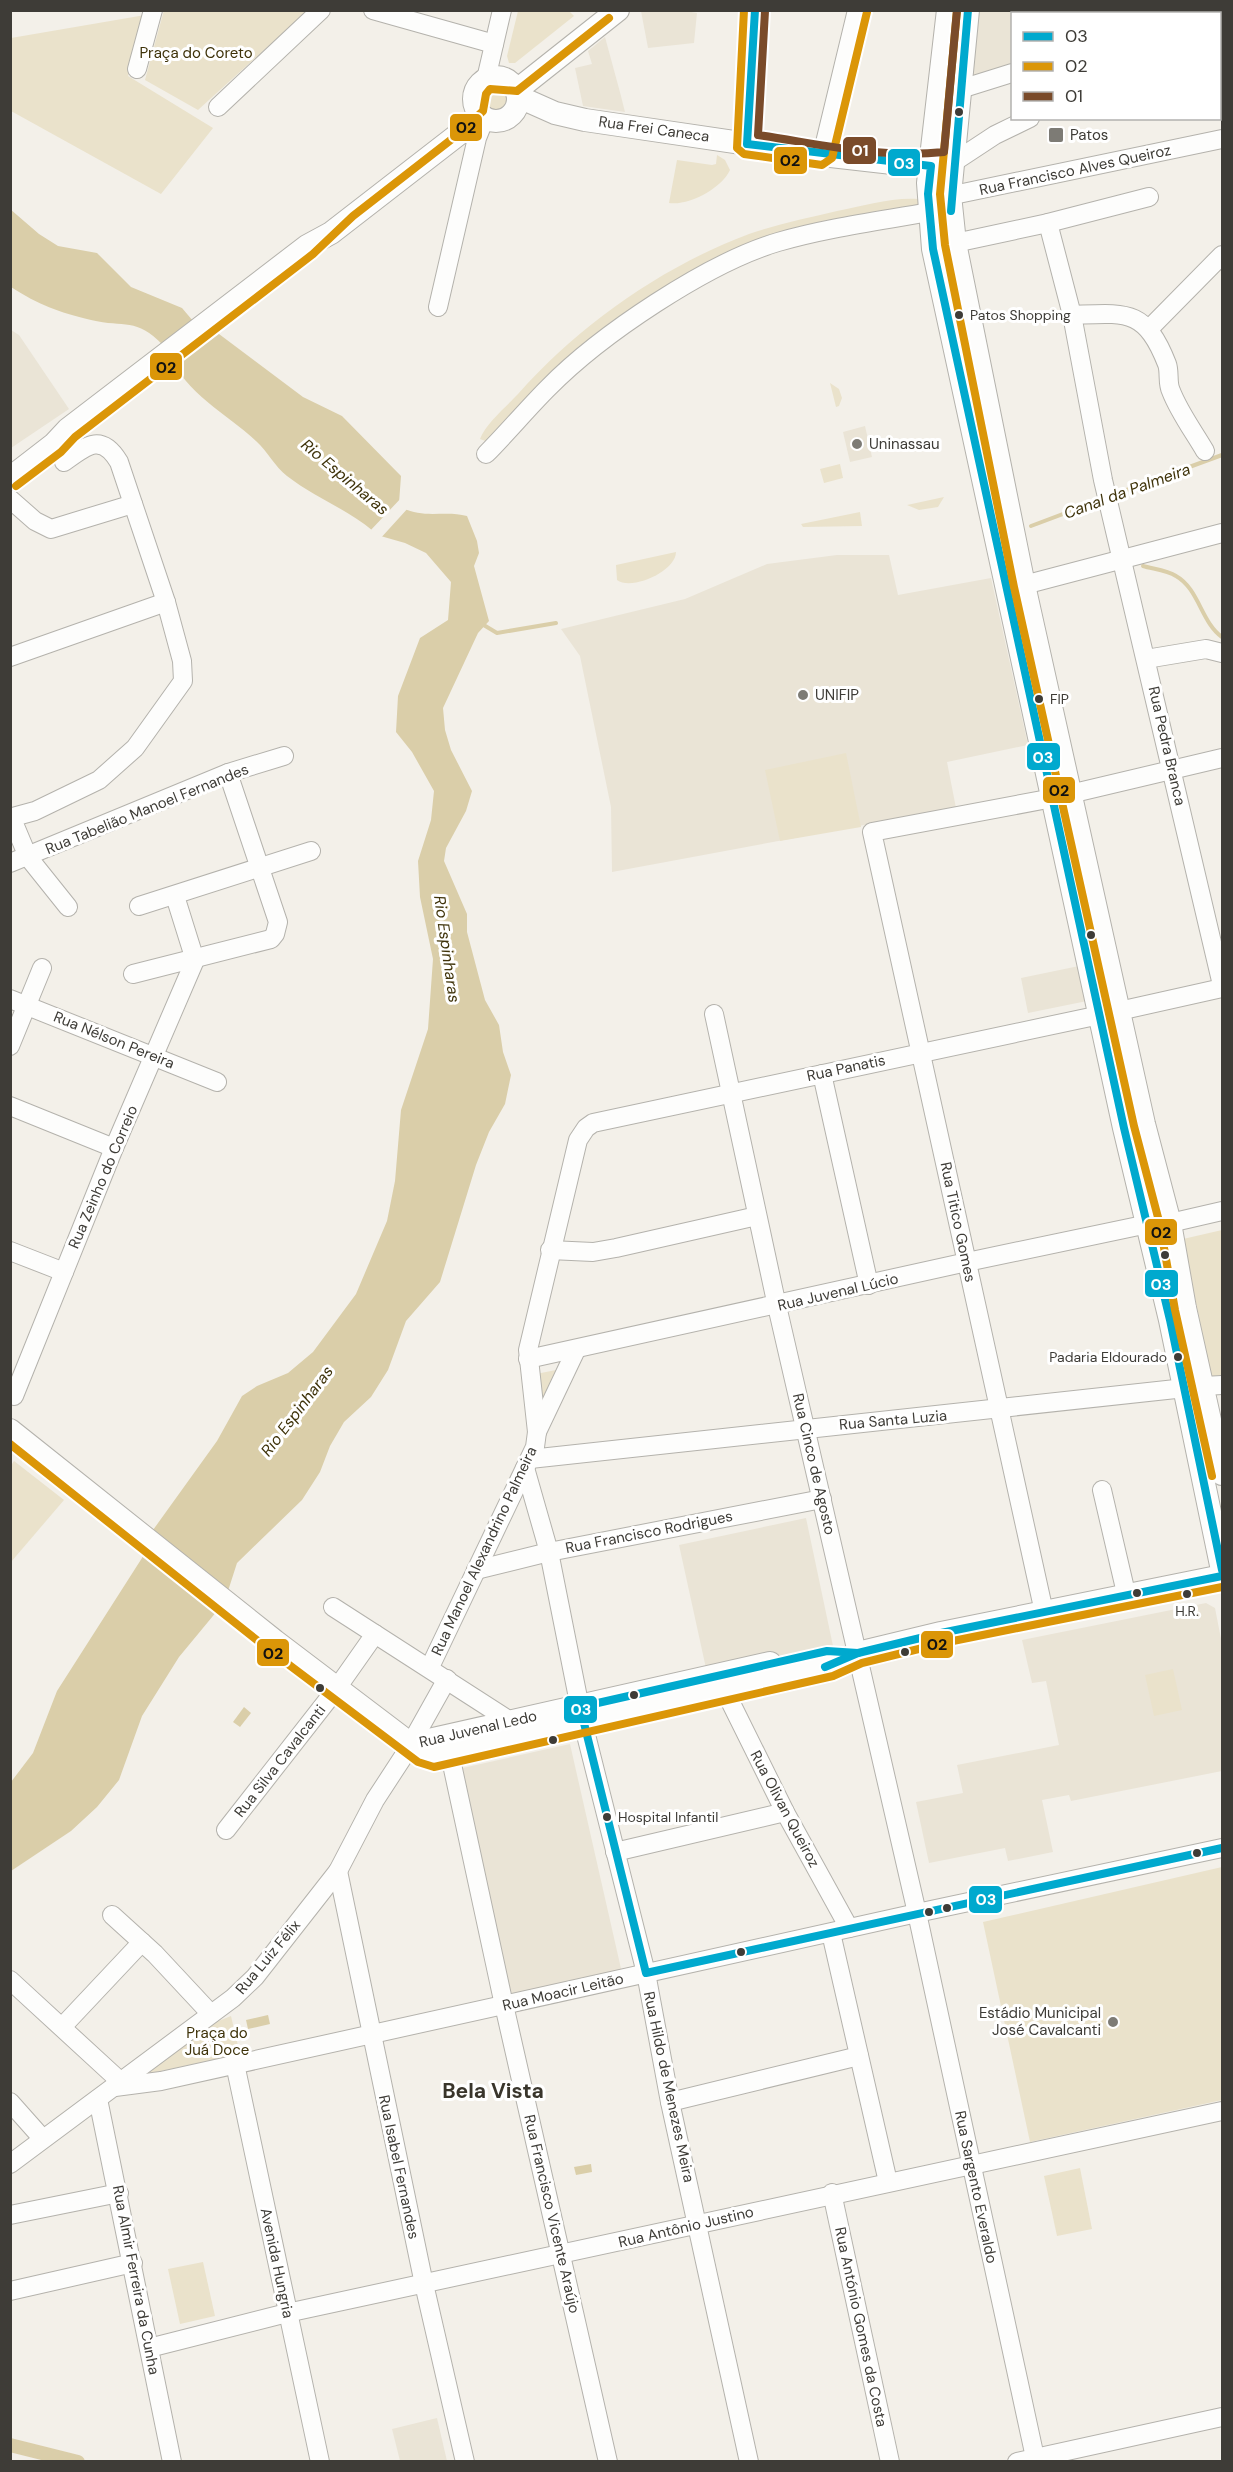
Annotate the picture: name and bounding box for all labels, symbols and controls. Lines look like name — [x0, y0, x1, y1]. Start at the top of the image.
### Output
legend — [1011, 12, 1221, 120]
text: 03 — [1065, 24, 1088, 48]
park label: Praça do Coreto — [139, 43, 253, 63]
text: 02 — [1065, 54, 1088, 78]
text: 01 — [1065, 84, 1083, 108]
unlabelled marker — [953, 106, 965, 118]
street label: Rua Frei Caneca — [597, 111, 711, 147]
line badge: 02 — [449, 113, 483, 142]
text: 02 — [456, 117, 476, 138]
place label: Patos — [1070, 125, 1108, 145]
marker: Patos — [1047, 126, 1065, 144]
line badge: 01 — [842, 136, 877, 165]
text: 01 — [851, 140, 869, 161]
street label: Rua Francisco Alves Queiroz — [977, 140, 1173, 200]
line badge: 02 — [773, 146, 808, 175]
line badge: 03 — [887, 148, 921, 177]
text: 02 — [780, 150, 800, 171]
text: 03 — [894, 153, 914, 174]
place label: Patos Shopping — [970, 306, 1071, 324]
marker: Patos Shopping — [953, 309, 965, 321]
line badge: 02 — [149, 352, 183, 381]
text: 02 — [156, 357, 176, 378]
water label: Rio Espinharas — [297, 434, 393, 520]
place label: Uninassau — [869, 434, 940, 454]
marker: Uninassau — [850, 437, 864, 451]
water label: Canal da Palmeira — [1061, 458, 1193, 524]
street label: Rua Pedra Branca — [1144, 684, 1190, 808]
place label: UNIFIP — [815, 685, 859, 705]
marker: UNIFIP — [796, 688, 810, 702]
place label: FIP — [1050, 690, 1069, 708]
marker: FIP — [1033, 693, 1045, 705]
line badge: 03 — [1026, 742, 1061, 771]
text: 03 — [1033, 747, 1053, 768]
street label: Rua Tabelião Manoel Fernandes — [42, 759, 252, 859]
line badge: 02 — [1042, 776, 1076, 804]
text: 02 — [1049, 780, 1069, 801]
water label: Rio Espinharas — [429, 894, 465, 1004]
unlabelled marker — [1085, 929, 1097, 941]
street label: Rua Nélson Pereira — [51, 1007, 177, 1073]
street label: Rua Panatis — [805, 1050, 887, 1086]
street label: Rua Zeinho do Correio — [64, 1102, 142, 1252]
street label: Rua Titico Gomes — [936, 1160, 980, 1284]
line badge: 02 — [1144, 1218, 1178, 1246]
text: 02 — [1151, 1222, 1171, 1243]
unlabelled marker — [1159, 1249, 1171, 1261]
street label: Rua Juvenal Lúcio — [776, 1268, 901, 1316]
line badge: 03 — [1144, 1269, 1179, 1298]
text: 03 — [1151, 1274, 1171, 1295]
place label: Padaria Eldourado — [1049, 1348, 1167, 1366]
marker: Padaria Eldourado — [1172, 1351, 1184, 1363]
water label: Rio Espinharas — [256, 1362, 338, 1460]
street label: Rua Cinco de Agosto — [788, 1391, 840, 1537]
street label: Rua Santa Luzia — [838, 1405, 948, 1435]
street label: Rua Manoel Alexandrino Palmeira — [427, 1443, 541, 1659]
street label: Rua Francisco Rodrigues — [564, 1506, 734, 1558]
unlabelled marker — [1131, 1587, 1143, 1599]
marker: H.R. — [1181, 1588, 1193, 1600]
place label: H.R. — [1175, 1602, 1199, 1620]
line badge: 02 — [920, 1630, 954, 1659]
text: 02 — [927, 1634, 947, 1655]
line badge: 02 — [256, 1638, 290, 1667]
text: 02 — [263, 1643, 283, 1664]
unlabelled marker — [899, 1646, 911, 1658]
unlabelled marker — [314, 1682, 326, 1694]
unlabelled marker — [628, 1689, 640, 1701]
line badge: 03 — [563, 1695, 598, 1724]
text: 03 — [571, 1699, 591, 1720]
street label: Rua Silva Cavalcanti — [230, 1701, 330, 1821]
street label: Rua Juvenal Ledo — [417, 1706, 539, 1752]
unlabelled marker — [547, 1734, 559, 1746]
street label: Rua Olivan Queiroz — [746, 1747, 824, 1871]
place label: Hospital Infantil — [618, 1808, 718, 1826]
marker: Hospital Infantil — [601, 1811, 613, 1823]
unlabelled marker — [1191, 1847, 1203, 1859]
line badge: 03 — [968, 1885, 1003, 1914]
text: 03 — [976, 1889, 996, 1910]
unlabelled marker — [941, 1902, 953, 1914]
unlabelled marker — [923, 1906, 935, 1918]
street label: Rua Luiz Félix — [231, 1915, 305, 1998]
unlabelled marker — [735, 1946, 747, 1958]
street label: Rua Moacir Leitão — [500, 1968, 626, 2016]
street label: Rua Hildo de Menezes Meira — [639, 1990, 699, 2184]
place label: Estádio Municipal José Cavalcanti — [979, 2003, 1101, 2040]
marker: Estádio Municipal José Cavalcanti — [1106, 2015, 1120, 2029]
park label: Praça do Juá Doce — [185, 2023, 249, 2060]
district label: Bela Vista — [442, 2077, 544, 2105]
street label: Rua Isabel Fernandes — [374, 2093, 424, 2241]
street label: Rua Sargento Everaldo — [950, 2109, 1002, 2265]
street label: Rua Francisco Vicente Araújo — [519, 2113, 585, 2315]
street label: Rua Almir Ferreira da Cunha — [108, 2184, 164, 2376]
street label: Rua Antônio Justino — [616, 2202, 756, 2252]
street label: Avenida Hungria — [256, 2206, 298, 2320]
street label: Rua António Gomes da Costa — [830, 2225, 892, 2429]

